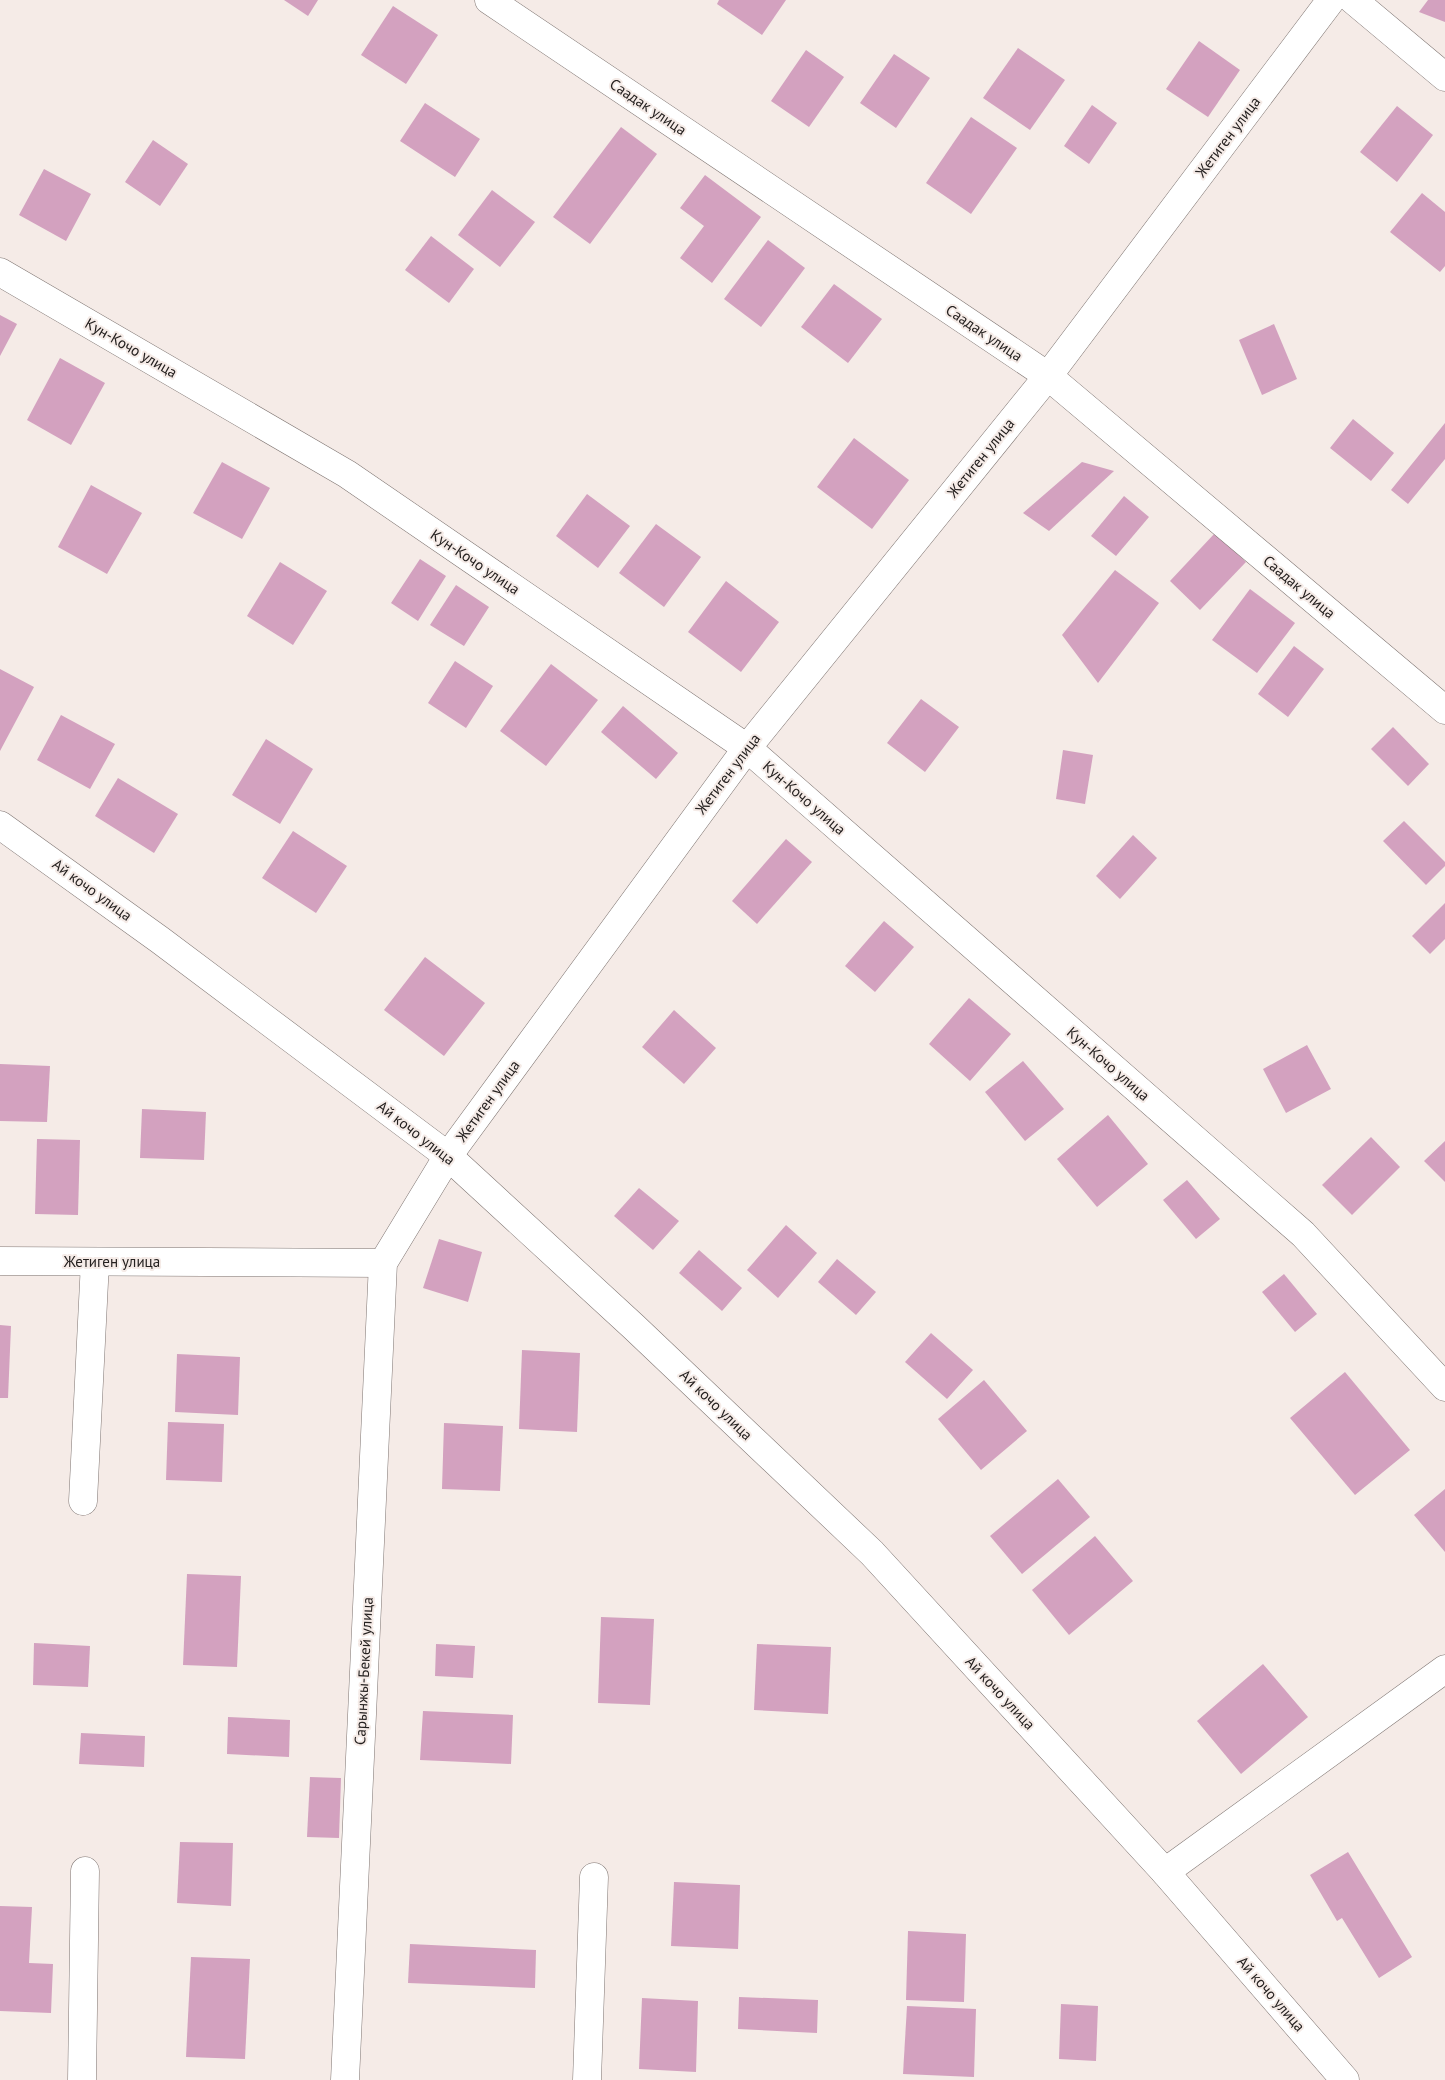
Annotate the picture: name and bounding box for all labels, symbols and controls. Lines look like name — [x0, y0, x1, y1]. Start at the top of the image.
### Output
street label: Саадак улица — [606, 74, 690, 139]
street label: Жетиген улица — [1190, 92, 1264, 182]
street label: Саадак улица — [942, 300, 1026, 365]
street label: Кун-Кочо улица — [82, 313, 181, 382]
street label: Жетиген улица — [942, 414, 1018, 502]
street label: Кун-Кочо улица — [427, 525, 523, 598]
street label: Саадак улица — [1259, 551, 1339, 622]
street label: Жетиген улица — [690, 729, 764, 819]
street label: Кун-Кочо улица — [759, 757, 850, 839]
street label: Ай кочо улица — [49, 854, 136, 925]
street label: Кун-Кочо улица — [1063, 1023, 1154, 1105]
street label: Жетиген улица — [451, 1056, 524, 1146]
street label: Ай кочо улица — [374, 1096, 459, 1169]
street label: Жетиген улица — [63, 1252, 160, 1271]
street label: Ай кочо улица — [676, 1365, 757, 1444]
street label: Сарынжы-Бекей улица — [350, 1596, 377, 1745]
street label: Ай кочо улица — [962, 1652, 1039, 1733]
street label: Ай кочо улица — [1234, 1952, 1309, 2035]

